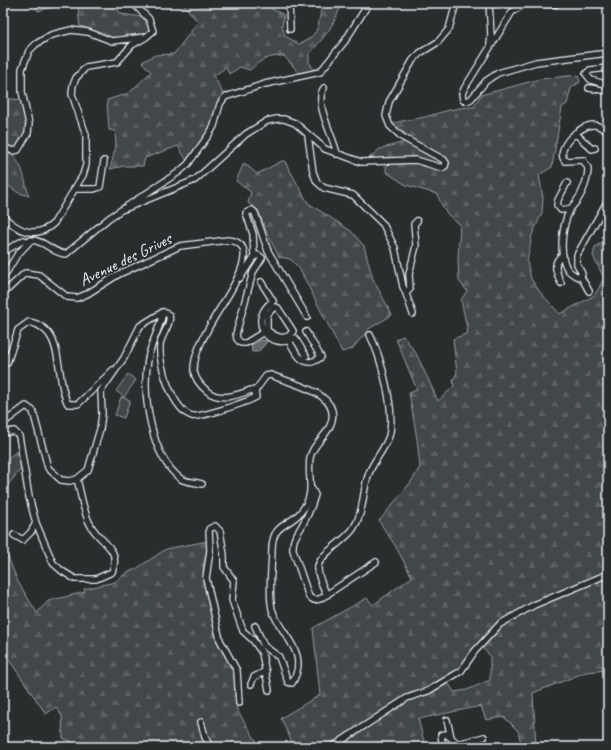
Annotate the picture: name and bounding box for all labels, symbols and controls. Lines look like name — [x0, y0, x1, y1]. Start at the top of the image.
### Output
street label: Avenue des Grives — [76, 227, 177, 291]

